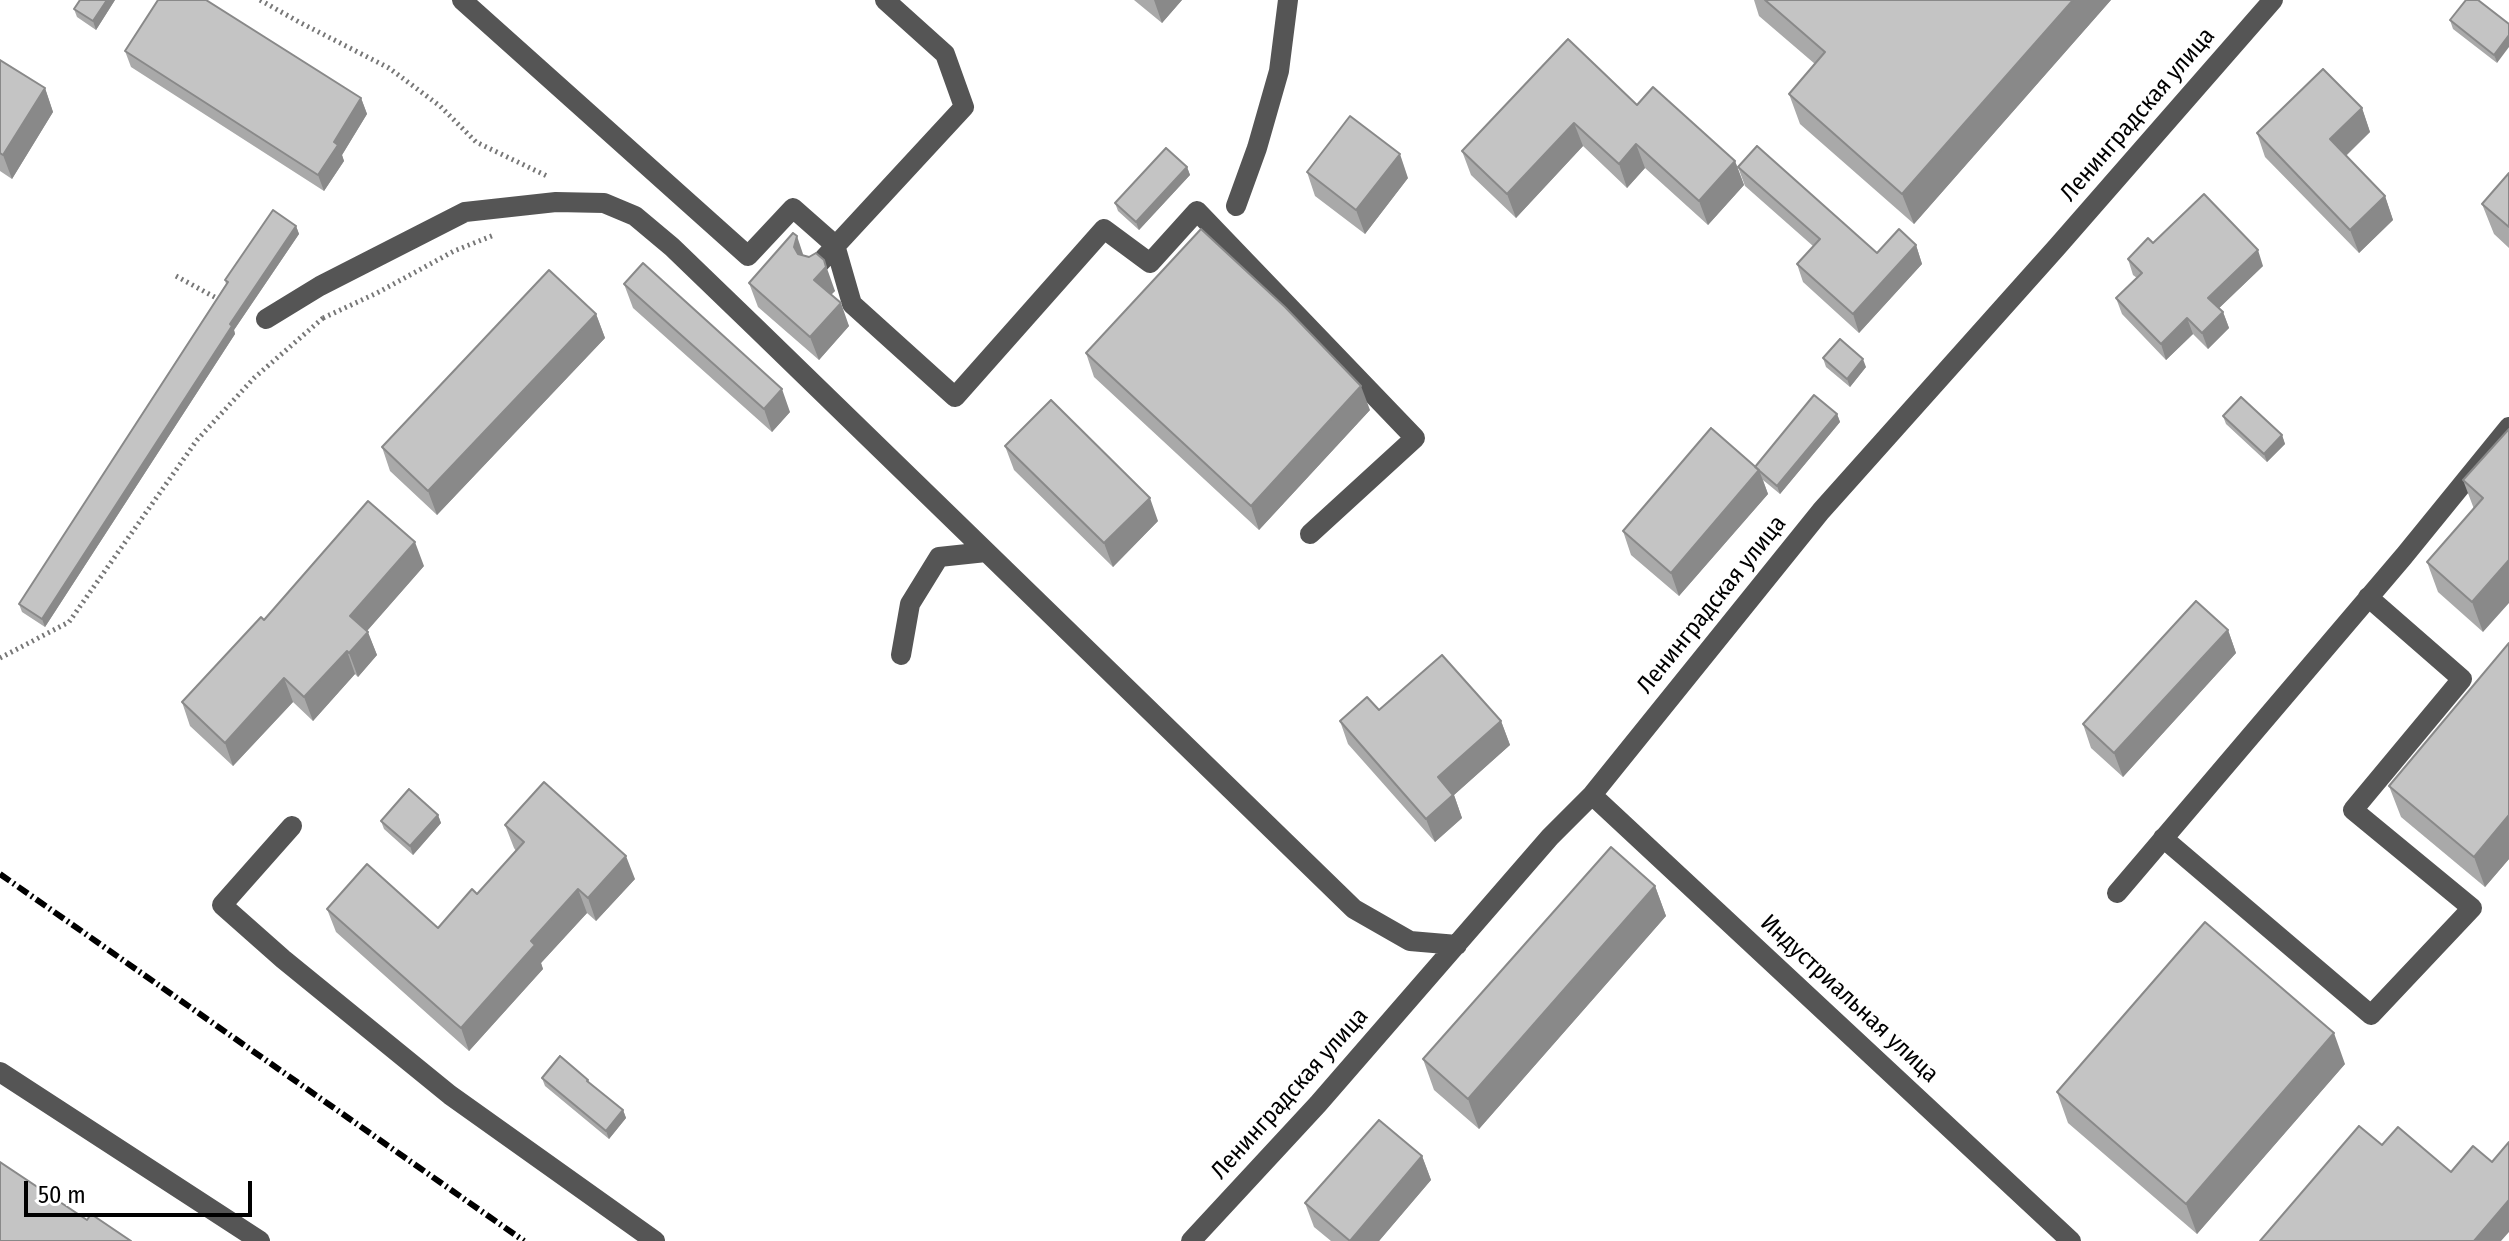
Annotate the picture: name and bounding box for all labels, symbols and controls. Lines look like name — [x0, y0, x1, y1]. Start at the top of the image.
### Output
street label: Ленинградская улица — [2055, 22, 2221, 208]
street label: Ленинградская улица — [1631, 510, 1793, 700]
street label: Индустриальная улица — [1754, 909, 1944, 1089]
street label: Ленинградская улица — [1205, 1002, 1375, 1186]
scale bar — [28, 1165, 256, 1215]
text: 50 m — [38, 1181, 86, 1209]

